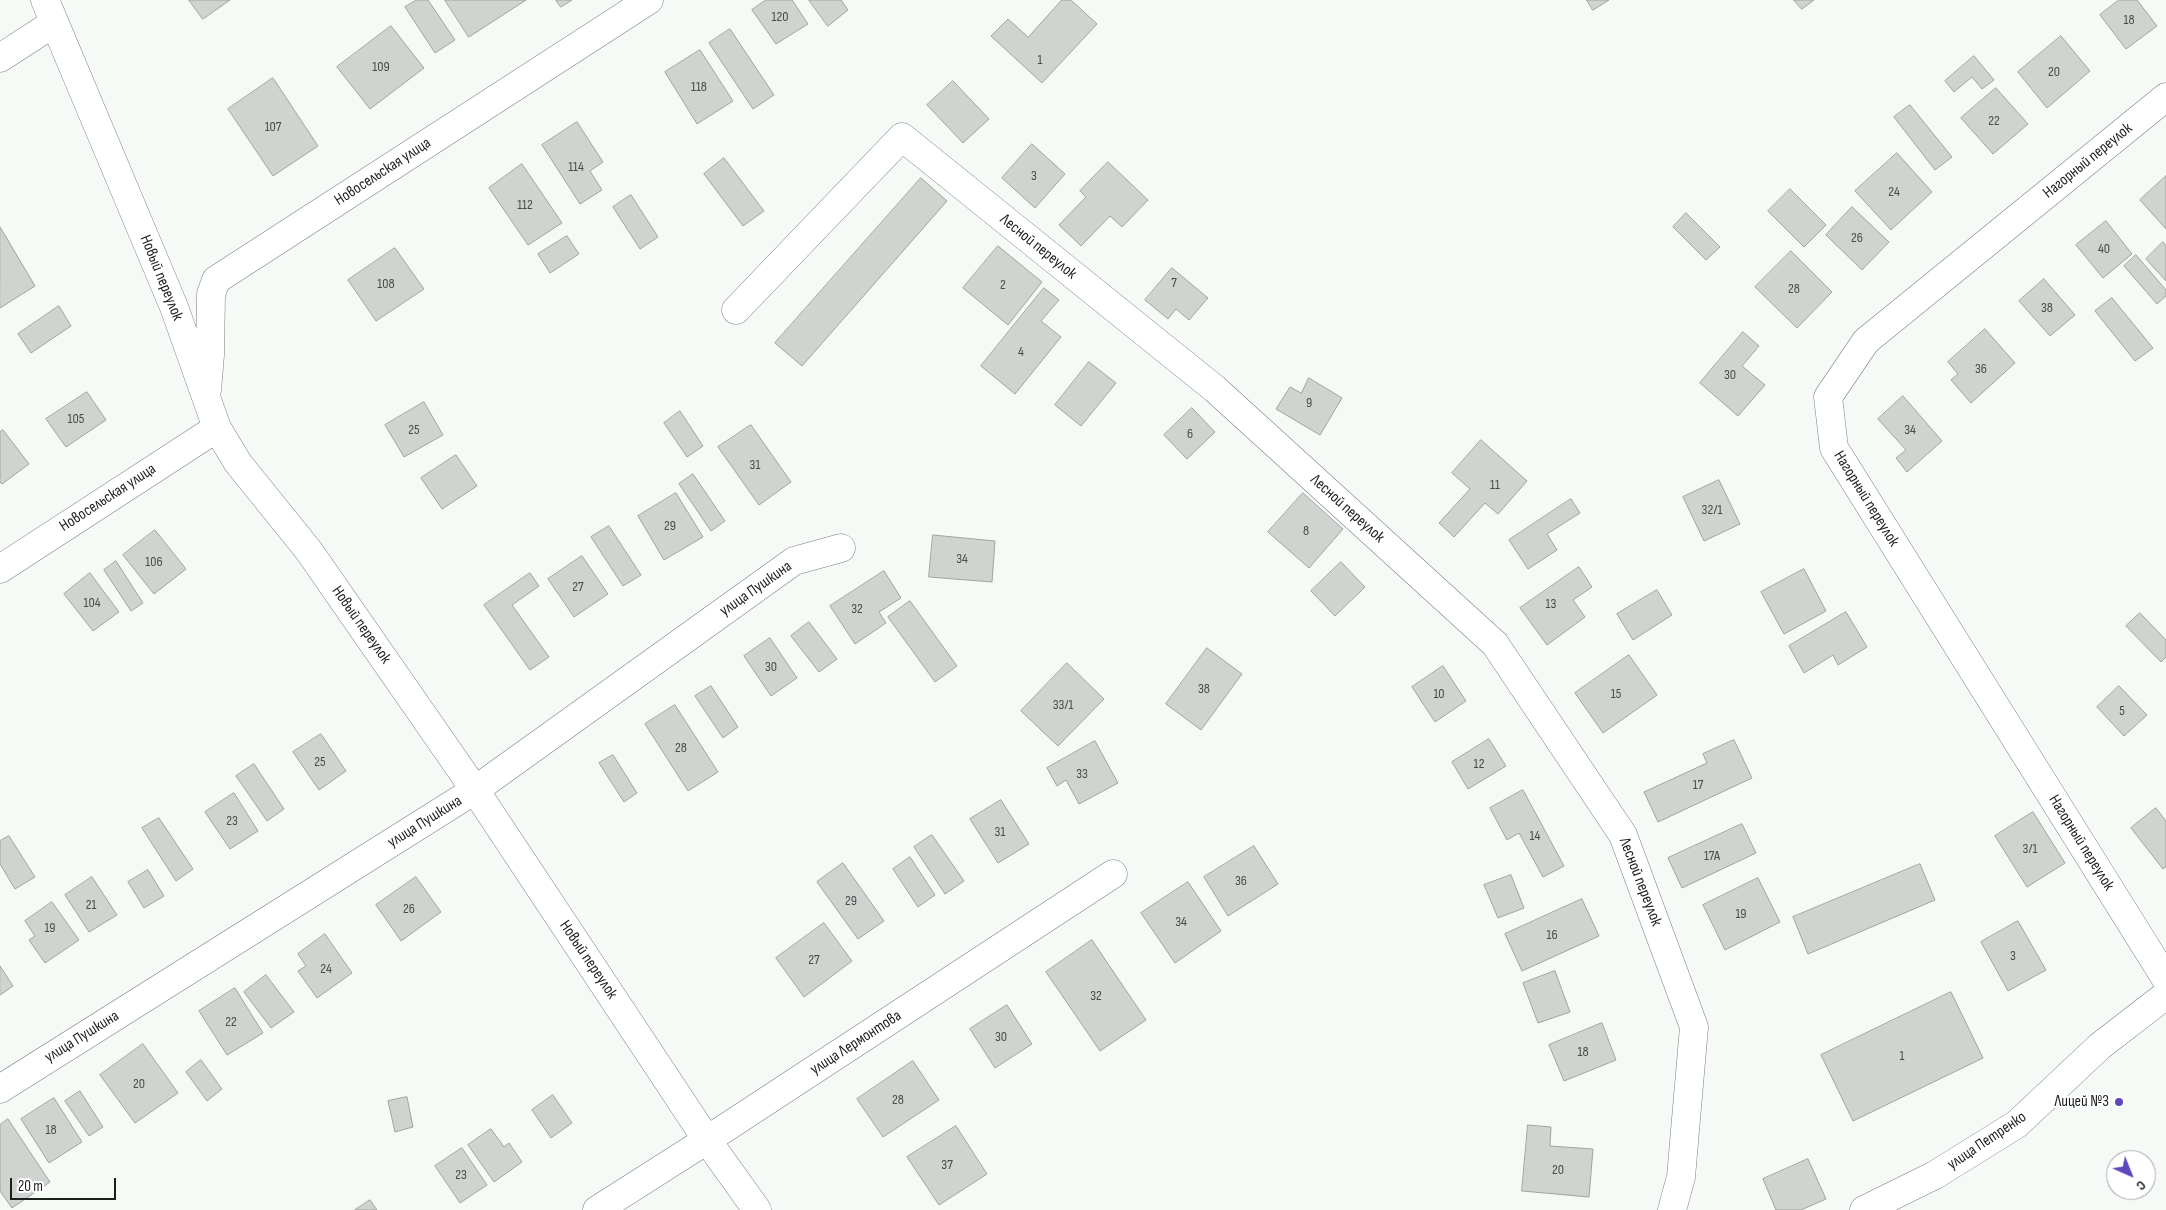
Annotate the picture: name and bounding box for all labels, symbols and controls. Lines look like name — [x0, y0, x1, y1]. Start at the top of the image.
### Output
house number: 120 — [771, 9, 789, 25]
house number: 18 — [2123, 12, 2135, 28]
house number: 1 — [1038, 52, 1042, 68]
house number: 109 — [372, 59, 390, 75]
house number: 20 — [2048, 64, 2060, 80]
house number: 118 — [691, 79, 707, 95]
house number: 22 — [1988, 113, 2000, 129]
house number: 107 — [265, 119, 281, 135]
street label: Нагорный переулок — [2040, 119, 2136, 203]
street label: Новосельская улица — [331, 134, 435, 210]
house number: 114 — [568, 159, 584, 175]
house number: 3 — [1031, 168, 1037, 184]
house number: 24 — [1888, 184, 1900, 200]
house number: 112 — [517, 197, 533, 213]
street label: Лесной переулок — [996, 210, 1080, 284]
house number: 26 — [1851, 230, 1863, 246]
street label: Новый переулок — [135, 232, 187, 324]
house number: 40 — [2098, 241, 2110, 257]
house number: 7 — [1171, 275, 1177, 291]
house number: 108 — [377, 276, 395, 292]
house number: 2 — [1000, 277, 1006, 293]
house number: 28 — [1788, 281, 1800, 297]
house number: 38 — [2041, 300, 2053, 316]
house number: 4 — [1018, 344, 1024, 360]
house number: 36 — [1975, 361, 1987, 377]
house number: 30 — [1724, 367, 1736, 383]
house number: 9 — [1306, 395, 1312, 411]
house number: 105 — [68, 411, 84, 427]
house number: 25 — [408, 422, 420, 438]
house number: 34 — [1904, 422, 1916, 438]
house number: 6 — [1187, 426, 1193, 442]
street label: Нагорный переулок — [1829, 448, 1903, 550]
house number: 31 — [750, 457, 760, 473]
street label: Новосельская улица — [56, 460, 160, 536]
street label: Лесной переулок — [1306, 471, 1388, 547]
house number: 11 — [1490, 477, 1500, 493]
house number: 32/1 — [1702, 502, 1722, 518]
house number: 29 — [664, 518, 676, 534]
house number: 8 — [1303, 523, 1309, 539]
house number: 34 — [956, 551, 968, 567]
house number: 106 — [145, 554, 163, 570]
street label: улица Пушкина — [716, 557, 796, 621]
house number: 27 — [572, 579, 584, 595]
street label: Новый переулок — [327, 582, 395, 668]
house number: 104 — [84, 595, 100, 611]
house number: 13 — [1546, 596, 1556, 612]
house number: 32 — [851, 601, 863, 617]
house number: 30 — [765, 659, 777, 675]
house number: 38 — [1198, 681, 1210, 697]
house number: 10 — [1433, 686, 1445, 702]
house number: 15 — [1611, 686, 1621, 702]
house number: 33/1 — [1053, 697, 1073, 713]
house number: 5 — [2119, 703, 2125, 719]
house number: 28 — [675, 740, 687, 756]
house number: 25 — [314, 754, 326, 770]
house number: 12 — [1474, 756, 1484, 772]
house number: 33 — [1076, 766, 1088, 782]
house number: 17 — [1693, 777, 1703, 793]
street label: улица Пушкина — [384, 792, 466, 852]
street label: Нагорный переулок — [2044, 792, 2118, 894]
house number: 23 — [226, 813, 238, 829]
house number: 31 — [995, 824, 1005, 840]
house number: 14 — [1530, 828, 1540, 844]
street label: Лесной переулок — [1614, 835, 1666, 929]
house number: 3/1 — [2023, 841, 2037, 857]
house number: 17А — [1704, 848, 1720, 864]
house number: 36 — [1235, 873, 1247, 889]
house number: 29 — [845, 893, 857, 909]
house number: 21 — [86, 897, 96, 913]
house number: 26 — [403, 901, 415, 917]
house number: 19 — [1735, 906, 1747, 922]
house number: 34 — [1175, 914, 1187, 930]
street label: Новый переулок — [555, 917, 621, 1003]
house number: 19 — [44, 920, 56, 936]
house number: 16 — [1546, 927, 1558, 943]
house number: 3 — [2010, 948, 2016, 964]
house number: 27 — [808, 952, 820, 968]
house number: 24 — [320, 961, 332, 977]
house number: 32 — [1090, 988, 1102, 1004]
street label: улица Лермонтова — [807, 1006, 905, 1080]
street label: улица Пушкина — [41, 1007, 123, 1067]
house number: 22 — [225, 1014, 237, 1030]
house number: 30 — [995, 1029, 1007, 1045]
house number: 18 — [1577, 1044, 1589, 1060]
house number: 1 — [1900, 1048, 1904, 1064]
house number: 20 — [133, 1076, 145, 1092]
house number: 28 — [892, 1092, 904, 1108]
place label: Лицей №3 — [2054, 1092, 2109, 1112]
marker: Лицей №3 — [2113, 1096, 2125, 1108]
street label: улица Петренко — [1944, 1108, 2030, 1174]
house number: 18 — [45, 1122, 57, 1138]
north arrow — [2106, 1150, 2156, 1200]
house number: 37 — [941, 1157, 953, 1173]
house number: 20 — [1552, 1162, 1564, 1178]
house number: 23 — [455, 1167, 467, 1183]
scale bar — [12, 1168, 119, 1200]
text: 20 m — [18, 1177, 43, 1196]
text: С — [2133, 1177, 2150, 1194]

